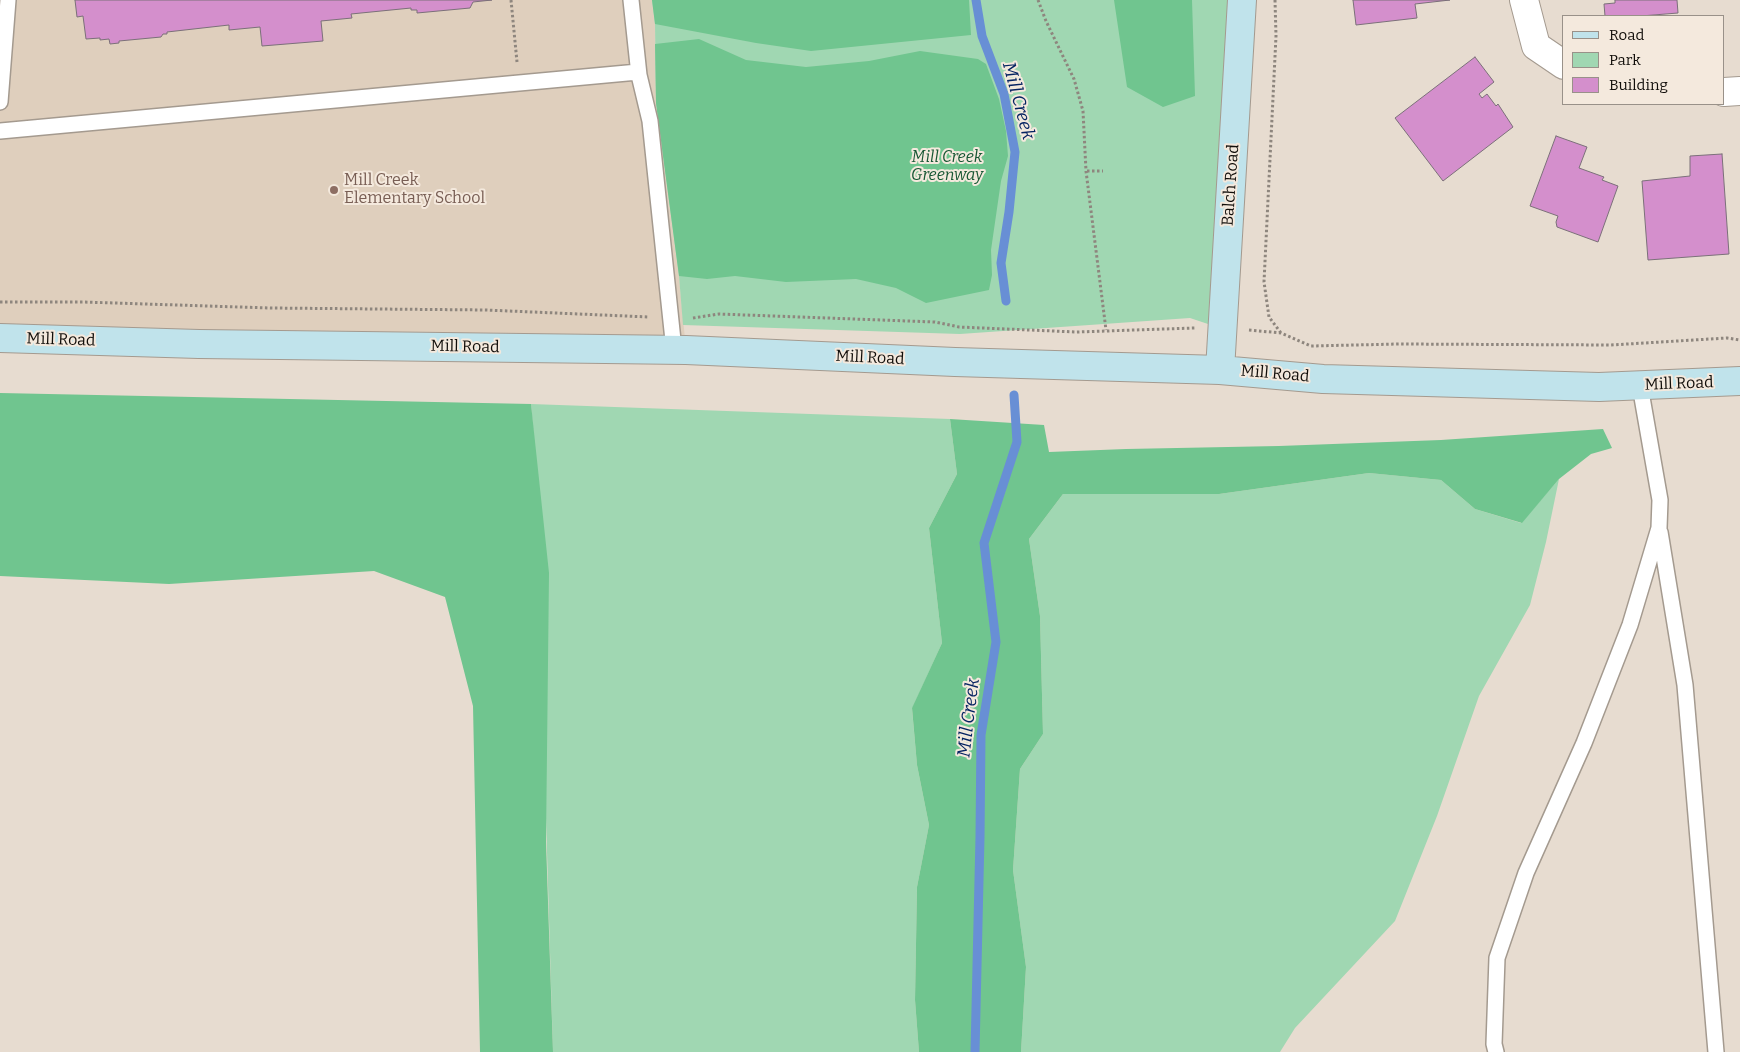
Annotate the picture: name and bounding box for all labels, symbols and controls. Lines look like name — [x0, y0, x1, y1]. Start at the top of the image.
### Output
legend — [1562, 15, 1725, 105]
text: Road — [1609, 26, 1644, 44]
text: Park — [1609, 51, 1641, 69]
water label: Mill Creek — [997, 60, 1039, 142]
text: Building — [1609, 76, 1668, 94]
street label: Balch Road — [1219, 143, 1243, 227]
park label: Mill Creek Greenway — [911, 148, 983, 186]
place label: Mill Creek Elementary School — [344, 171, 485, 209]
marker: Mill Creek Elementary School — [328, 184, 340, 196]
street label: Mill Road — [26, 329, 96, 351]
street label: Mill Road — [430, 337, 500, 357]
street label: Mill Road — [835, 347, 905, 369]
street label: Mill Road — [1240, 361, 1310, 387]
street label: Mill Road — [1644, 373, 1714, 395]
water label: Mill Creek — [953, 677, 985, 759]

